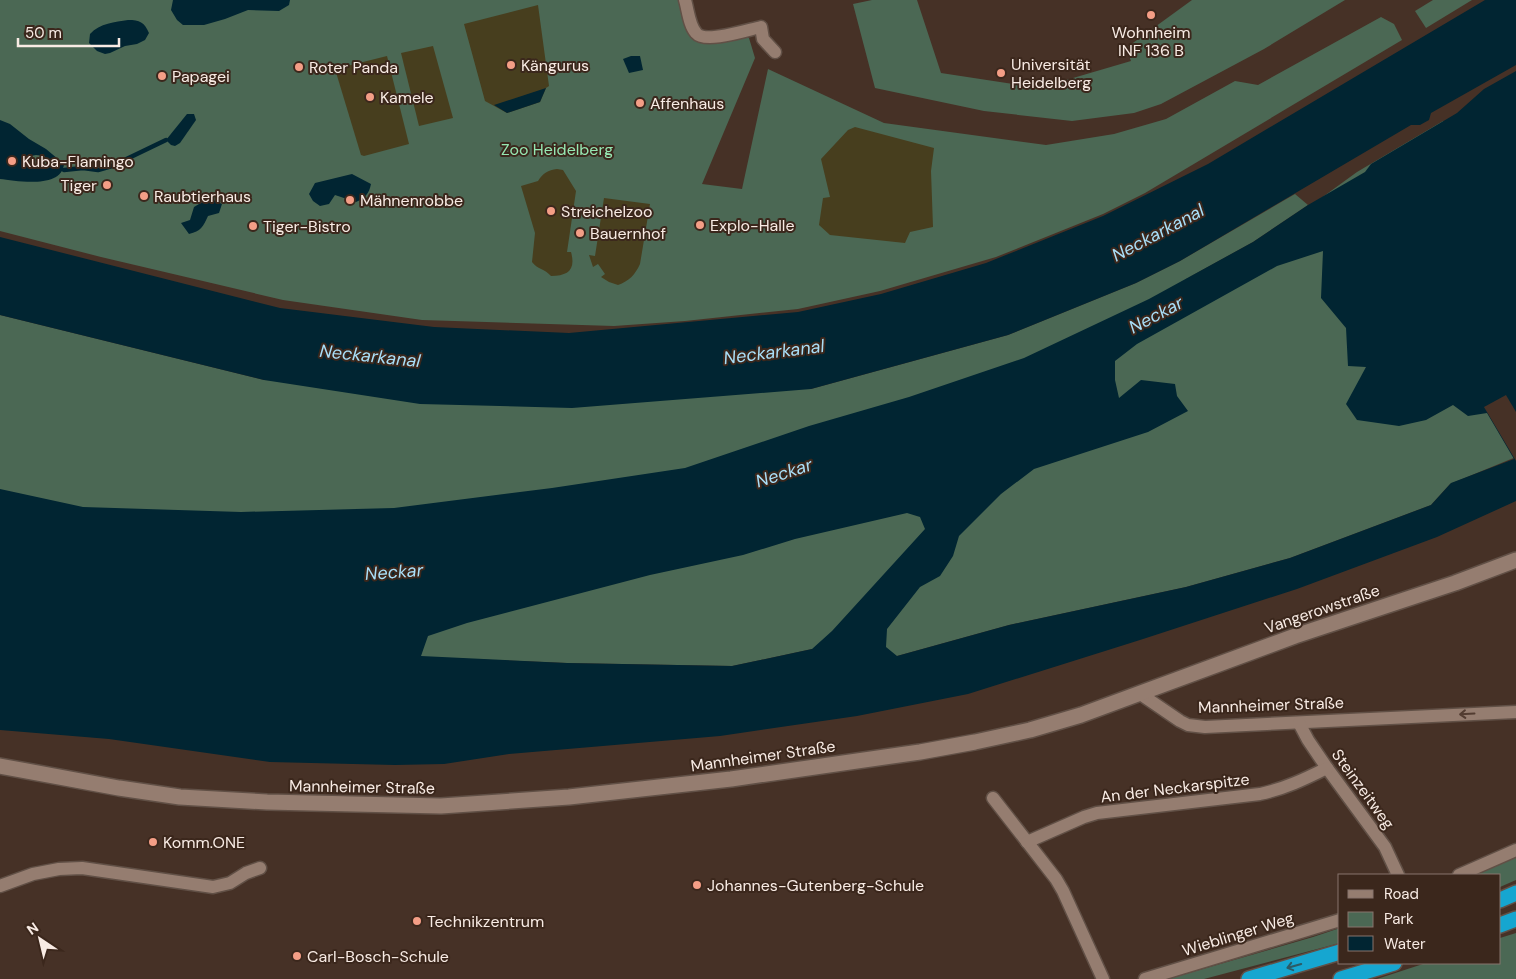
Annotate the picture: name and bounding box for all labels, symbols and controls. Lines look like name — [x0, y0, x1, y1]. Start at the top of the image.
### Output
marker: Wohnheim INF 136 B — [1145, 9, 1157, 21]
scale bar — [18, 15, 119, 47]
place label: Wohnheim INF 136 B — [1112, 22, 1190, 61]
text: 50 m — [25, 23, 62, 43]
place label: Universität Heidelberg — [1011, 54, 1091, 93]
place label: Kängurus — [521, 55, 589, 76]
place label: Roter Panda — [309, 57, 398, 78]
marker: Kängurus — [505, 59, 517, 71]
marker: Roter Panda — [293, 61, 305, 73]
place label: Papagei — [172, 66, 230, 87]
marker: Universität Heidelberg — [995, 67, 1007, 79]
marker: Papagei — [156, 70, 168, 82]
place label: Kamele — [380, 87, 434, 108]
marker: Kamele — [364, 91, 376, 103]
place label: Affenhaus — [650, 93, 724, 114]
marker: Affenhaus — [634, 97, 646, 109]
park label: Zoo Heidelberg — [501, 139, 613, 160]
place label: Kuba-Flamingo — [22, 151, 134, 172]
marker: Kuba-Flamingo — [6, 155, 18, 167]
place label: Tiger — [61, 175, 97, 196]
marker: Tiger — [101, 179, 113, 191]
place label: Raubtierhaus — [154, 186, 251, 207]
marker: Raubtierhaus — [138, 190, 150, 202]
place label: Mähnenrobbe — [360, 190, 463, 211]
marker: Mähnenrobbe — [344, 194, 356, 206]
water label: Neckarkanal — [1108, 198, 1209, 267]
place label: Streichelzoo — [561, 201, 652, 222]
marker: Streichelzoo — [545, 205, 557, 217]
place label: Explo-Halle — [710, 215, 795, 236]
place label: Tiger-Bistro — [263, 216, 351, 237]
marker: Explo-Halle — [694, 219, 706, 231]
marker: Tiger-Bistro — [247, 220, 259, 232]
place label: Bauernhof — [590, 223, 666, 244]
marker: Bauernhof — [574, 227, 586, 239]
water label: Neckar — [1125, 290, 1189, 339]
water label: Neckarkanal — [722, 334, 827, 370]
water label: Neckarkanal — [318, 339, 423, 373]
water label: Neckar — [752, 452, 817, 493]
water label: Neckar — [364, 558, 425, 586]
street label: Vangerowstraße — [1262, 579, 1382, 639]
street label: Mannheimer Straße — [1198, 692, 1344, 718]
one-way arrow — [1460, 710, 1476, 719]
street label: Mannheimer Straße — [689, 735, 837, 777]
street label: Steinzeitweg — [1327, 745, 1399, 833]
street label: An der Neckarspitze — [1099, 768, 1251, 808]
street label: Mannheimer Straße — [289, 775, 435, 799]
place label: Komm.ONE — [163, 832, 245, 853]
marker: Komm.ONE — [147, 836, 159, 848]
legend — [1338, 874, 1501, 964]
place label: Johannes-Gutenberg-Schule — [707, 875, 924, 896]
marker: Johannes-Gutenberg-Schule — [691, 879, 703, 891]
text: Road — [1384, 884, 1419, 904]
street label: Wieblinger Weg — [1180, 907, 1296, 961]
text: Park — [1384, 909, 1414, 929]
place label: Technikzentrum — [427, 911, 544, 932]
north arrow — [15, 914, 65, 964]
marker: Technikzentrum — [411, 915, 423, 927]
text: N — [23, 918, 42, 939]
text: Water — [1384, 934, 1426, 954]
place label: Carl-Bosch-Schule — [307, 946, 449, 967]
marker: Carl-Bosch-Schule — [291, 950, 303, 962]
one-way arrow — [1287, 961, 1303, 971]

